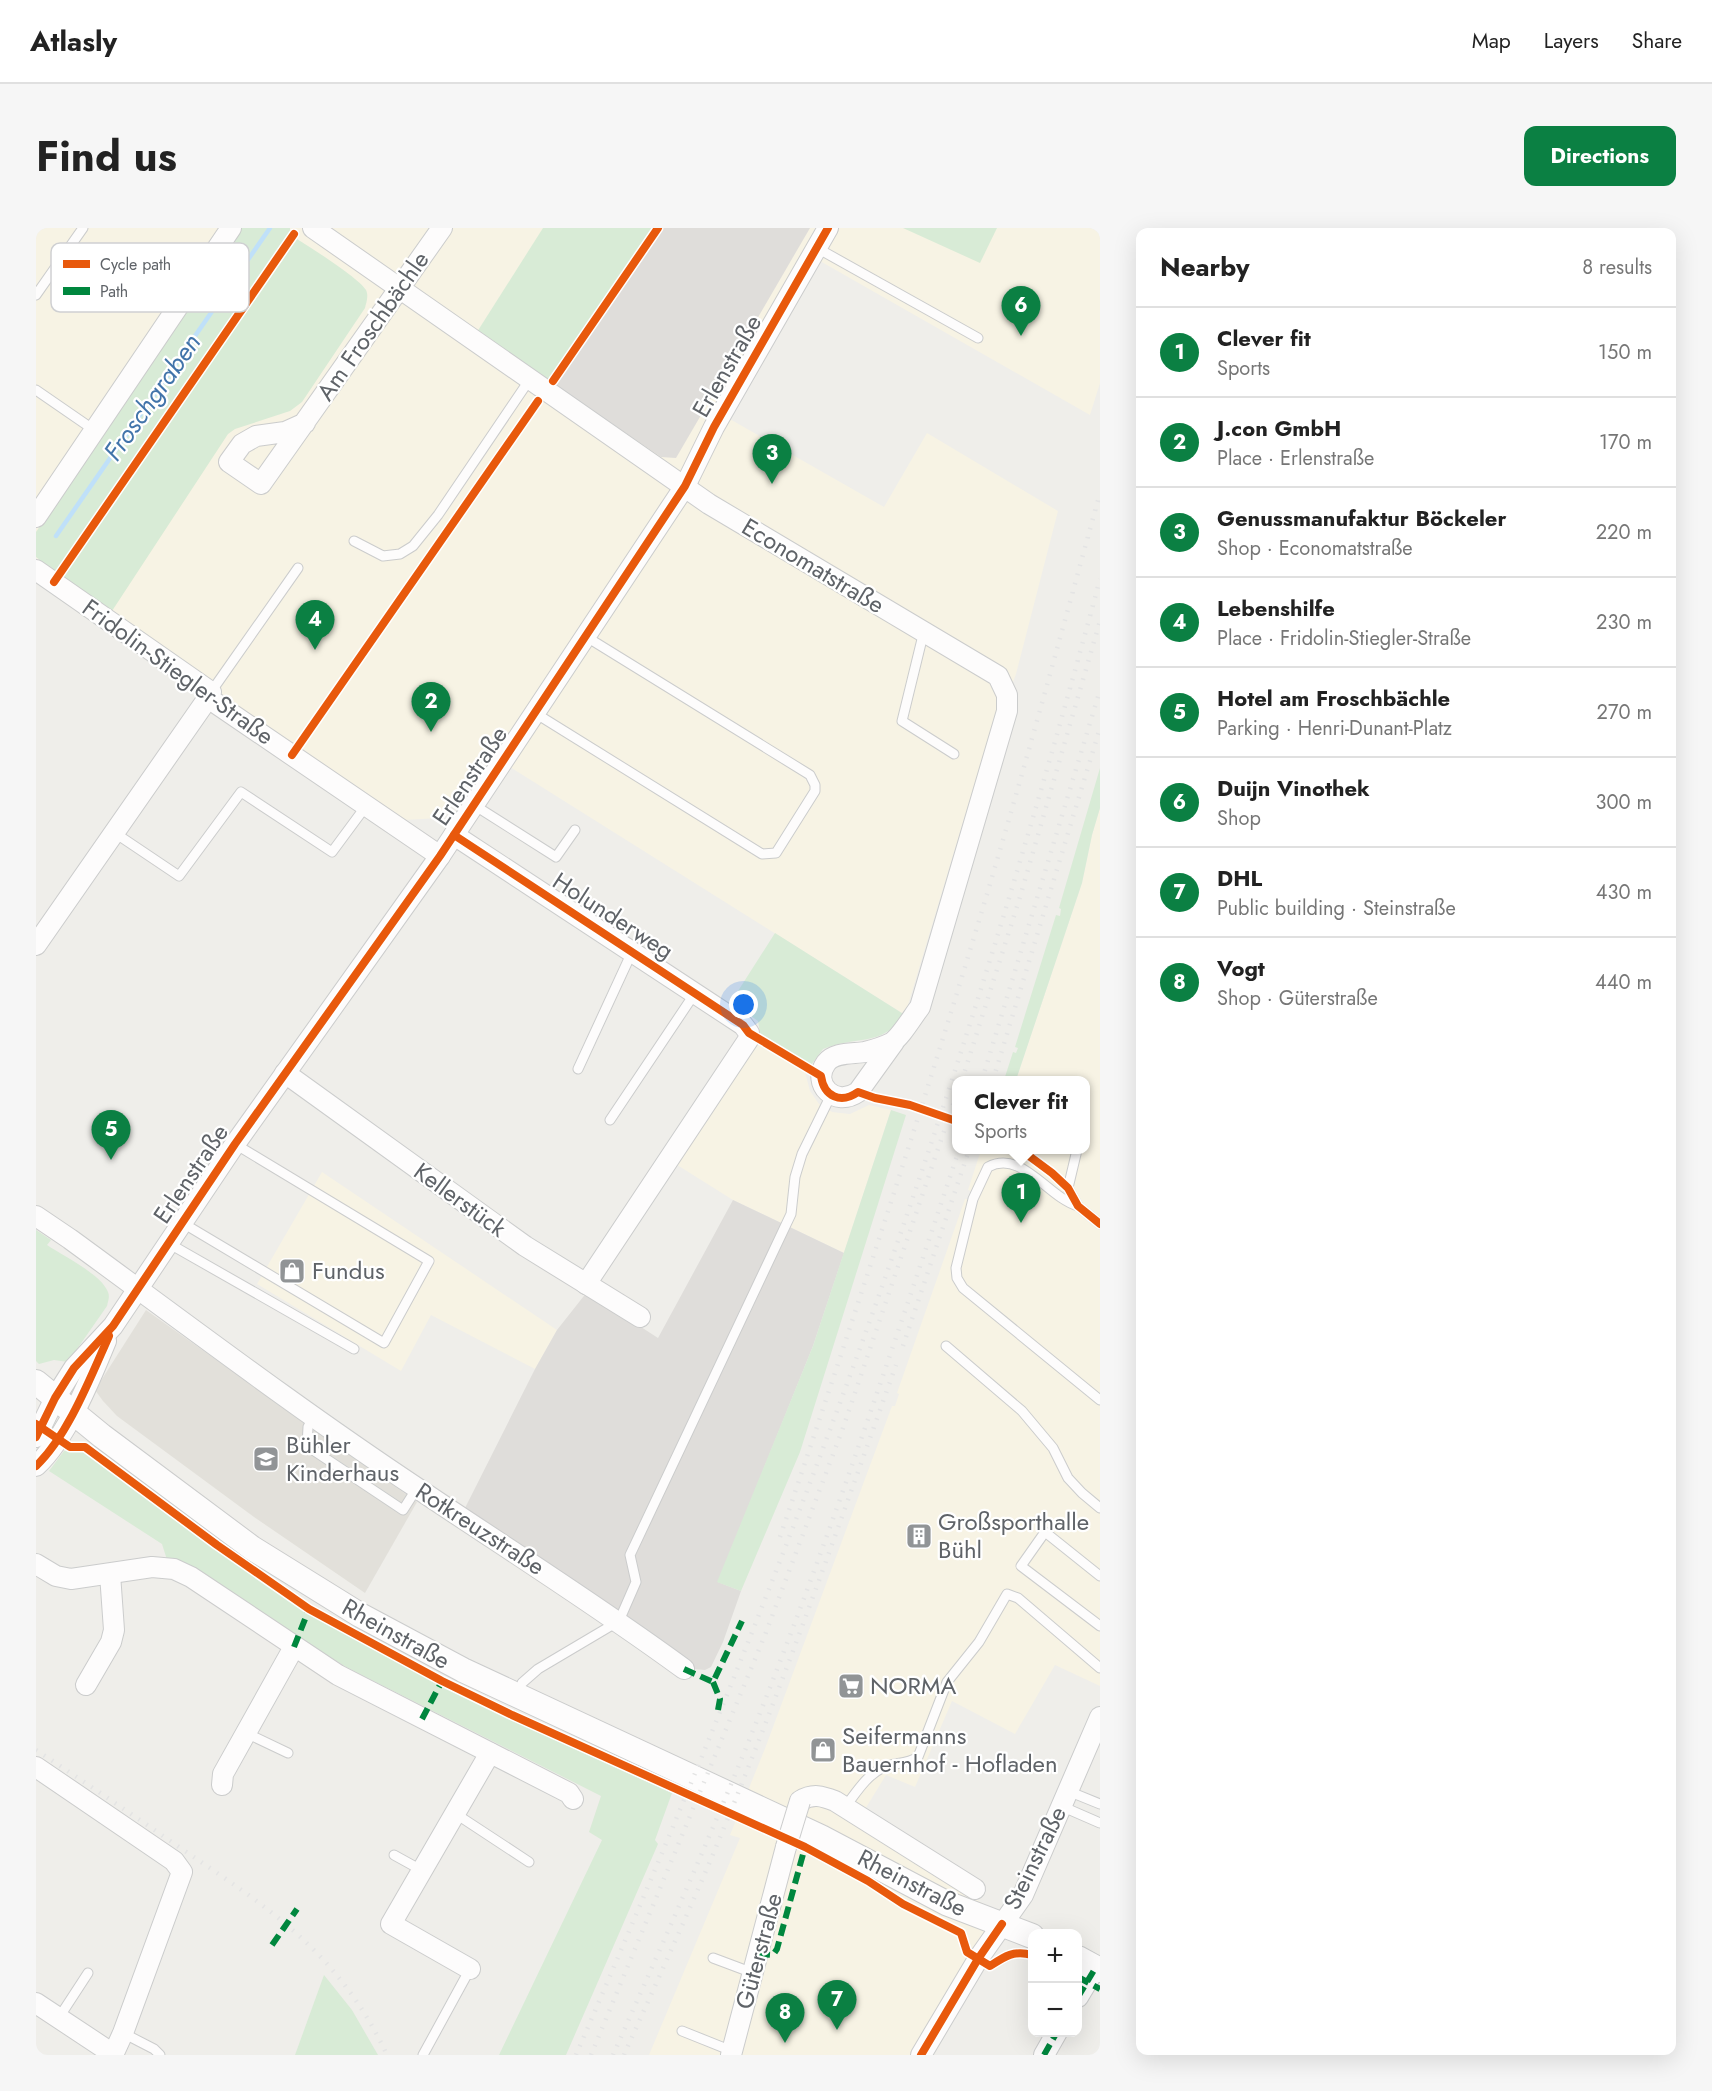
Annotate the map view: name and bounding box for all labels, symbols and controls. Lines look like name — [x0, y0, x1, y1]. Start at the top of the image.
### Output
text: Atlasly — [30, 21, 117, 62]
text: Map — [1472, 26, 1511, 56]
text: Layers — [1544, 26, 1599, 56]
text: Share — [1632, 26, 1682, 56]
text: Find us — [36, 126, 177, 187]
button: Directions — [1524, 126, 1676, 186]
legend — [51, 243, 249, 312]
street label: Am Froschbächle — [308, 244, 437, 408]
text: Nearby — [1160, 248, 1249, 286]
text: Cycle path — [100, 253, 171, 276]
text: 8 results — [1582, 253, 1652, 282]
text: Path — [100, 280, 128, 303]
pin: 6 — [1002, 286, 1040, 336]
street label: Erlenstraße — [683, 308, 770, 423]
text: Clever fit — [1217, 322, 1311, 354]
water label: Froschgraben — [94, 326, 210, 468]
text: 1 — [1174, 338, 1185, 367]
text: 150 m — [1598, 338, 1652, 367]
text: Sports — [1217, 354, 1270, 383]
text: J.con GmbH — [1217, 412, 1341, 444]
text: 2 — [1173, 428, 1186, 457]
text: 170 m — [1599, 428, 1652, 457]
pin: 3 — [752, 434, 792, 484]
text: Place · Erlenstraße — [1217, 444, 1374, 473]
text: Genussmanufaktur Böckeler — [1217, 502, 1507, 534]
street label: Economatstraße — [735, 509, 891, 622]
text: 3 — [1173, 518, 1186, 547]
text: 220 m — [1596, 518, 1652, 547]
text: Shop · Economatstraße — [1217, 534, 1413, 563]
street label: Fridolin-Stiegler-Straße — [75, 590, 281, 753]
text: Lebenshilfe — [1217, 592, 1335, 624]
pin: 4 — [296, 600, 334, 650]
text: 4 — [1173, 608, 1186, 637]
text: 230 m — [1596, 608, 1652, 637]
text: Place · Fridolin-Stiegler-Straße — [1217, 624, 1471, 653]
pin: 2 — [412, 682, 450, 732]
text: Hotel am Froschbächle — [1217, 682, 1450, 714]
text: 5 — [1173, 698, 1186, 727]
text: 270 m — [1597, 698, 1652, 727]
text: Parking · Henri-Dunant-Platz — [1217, 714, 1452, 743]
street label: Erlenstraße — [423, 719, 516, 832]
text: Duijn Vinothek — [1217, 772, 1370, 804]
text: 6 — [1173, 788, 1186, 817]
text: 300 m — [1595, 788, 1652, 817]
text: Shop — [1217, 804, 1261, 833]
text: DHL — [1217, 862, 1262, 894]
street label: Holunderweg — [546, 863, 681, 968]
text: 7 — [1173, 878, 1186, 907]
text: 430 m — [1596, 878, 1652, 907]
text: Public building · Steinstraße — [1217, 894, 1456, 923]
text: Vogt — [1217, 952, 1265, 984]
text: 8 — [1173, 968, 1186, 997]
text: 440 m — [1595, 968, 1652, 997]
text: Shop · Güterstraße — [1217, 984, 1378, 1013]
your location — [729, 990, 758, 1019]
popup — [952, 1076, 1090, 1154]
text: Clever fit — [974, 1085, 1068, 1117]
pin: 5 — [92, 1110, 130, 1160]
street label: Erlenstraße — [144, 1117, 237, 1230]
text: Sports — [974, 1117, 1027, 1146]
street label: Kellerstück — [407, 1154, 514, 1245]
pin: 1 — [1002, 1174, 1040, 1223]
place label: Fundus — [312, 1253, 385, 1288]
shop icon: Fundus — [277, 1256, 307, 1286]
place label: Bühler Kinderhaus — [286, 1427, 399, 1490]
school or university icon: Bühler Kinderhaus — [251, 1444, 281, 1474]
street label: Rotkreuzstraße — [409, 1474, 552, 1584]
place label: Großsporthalle Bühl — [938, 1504, 1089, 1567]
building icon: Großsporthalle Bühl — [904, 1521, 934, 1551]
street label: Rheinstraße — [336, 1590, 456, 1678]
place label: NORMA — [870, 1668, 956, 1703]
supermarket icon: NORMA — [836, 1671, 866, 1701]
place label: Seifermanns Bauernhof - Hofladen — [842, 1718, 1058, 1781]
shop icon: Seifermanns Bauernhof - Hofladen — [808, 1735, 838, 1765]
street label: Steinstraße — [994, 1800, 1075, 1915]
street label: Rheinstraße — [852, 1840, 973, 1925]
street label: Güterstraße — [726, 1889, 791, 2013]
map controls — [1028, 1929, 1082, 2037]
button: + — [1028, 1929, 1082, 1983]
pin: 7 — [818, 1980, 856, 2030]
button: − — [1028, 1983, 1082, 2037]
pin: 8 — [766, 1994, 804, 2043]

